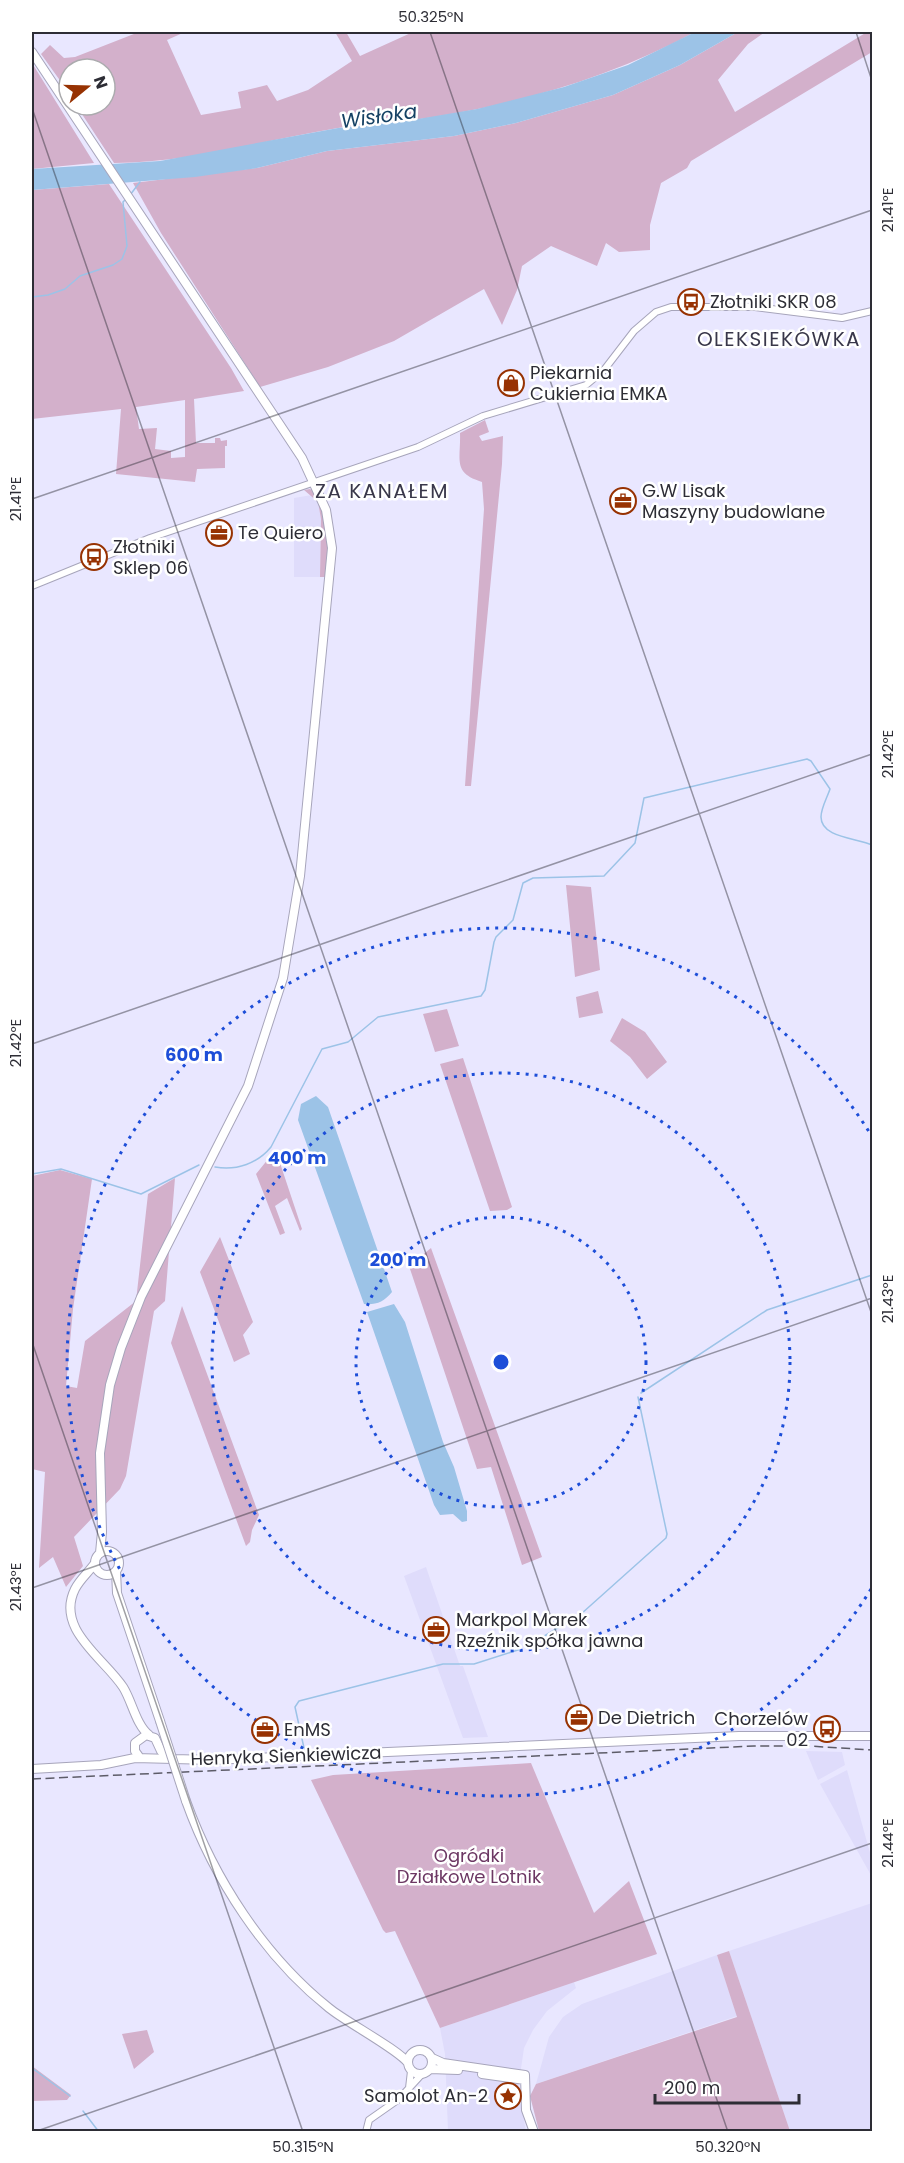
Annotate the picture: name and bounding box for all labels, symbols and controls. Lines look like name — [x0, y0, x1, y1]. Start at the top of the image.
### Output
text: 50.325°N — [398, 6, 464, 27]
north arrow — [57, 57, 117, 117]
text: N — [88, 73, 114, 92]
water label: Wisłoka — [339, 97, 419, 135]
text: 21.41°E — [877, 188, 898, 232]
bus stop icon: Złotniki SKR 08 — [676, 287, 706, 317]
place label: Złotniki SKR 08 — [710, 289, 837, 314]
district label: OLEKSIEKÓWKA — [697, 325, 861, 353]
place label: Piekarnia Cukiernia EMKA — [530, 360, 668, 406]
shop icon: Piekarnia Cukiernia EMKA — [496, 368, 526, 398]
text: 21.41°E — [5, 477, 26, 521]
district label: ZA KANAŁEM — [315, 477, 449, 505]
place label: G.W Lisak Maszyny budowlane — [642, 478, 825, 524]
office icon: G.W Lisak Maszyny budowlane — [608, 486, 638, 516]
office icon: Te Quiero — [204, 518, 234, 548]
place label: Te Quiero — [238, 520, 323, 545]
place label: Złotniki Sklep 06 — [113, 534, 188, 580]
bus stop icon: Złotniki Sklep 06 — [79, 542, 109, 572]
text: 21.42°E — [877, 730, 898, 778]
text: 21.42°E — [5, 1019, 26, 1067]
text: 600 m — [165, 1042, 223, 1067]
text: 400 m — [268, 1145, 326, 1170]
text: 200 m — [370, 1247, 426, 1272]
text: 21.43°E — [877, 1275, 898, 1323]
centre of rings — [491, 1352, 511, 1372]
text: 21.43°E — [5, 1563, 26, 1611]
place label: Markpol Marek Rzeźnik spółka jawna — [456, 1607, 643, 1653]
office icon: Markpol Marek Rzeźnik spółka jawna — [421, 1615, 451, 1645]
office icon: De Dietrich — [564, 1703, 594, 1733]
place label: De Dietrich — [598, 1705, 695, 1730]
place label: Chorzelów 02 — [714, 1706, 808, 1752]
bus stop icon: Chorzelów 02 — [812, 1714, 842, 1744]
office icon: EnMS — [250, 1715, 280, 1745]
place label: EnMS — [284, 1717, 331, 1742]
street label: Henryka Sienkiewicza — [190, 1740, 382, 1771]
text: 21.44°E — [877, 1818, 898, 1868]
park label: Ogródki Działkowe Lotnik — [397, 1843, 542, 1889]
scale bar — [655, 2067, 799, 2105]
text: 200 m — [664, 2075, 720, 2100]
place icon: Samolot An-2 — [493, 2081, 523, 2111]
place label: Samolot An-2 — [364, 2083, 488, 2108]
text: 50.315°N — [272, 2136, 334, 2157]
text: 50.320°N — [695, 2136, 761, 2157]

